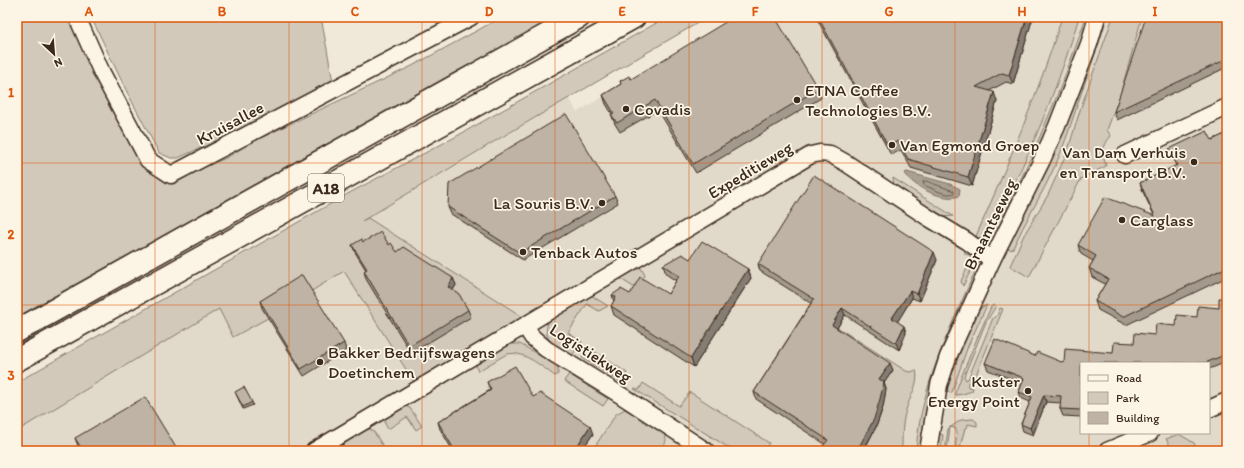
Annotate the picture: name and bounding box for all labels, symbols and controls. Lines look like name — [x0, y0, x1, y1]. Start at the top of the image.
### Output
text: A — [84, 4, 94, 19]
text: B — [218, 4, 227, 19]
text: C — [351, 4, 360, 19]
text: D — [485, 4, 494, 19]
text: E — [618, 4, 626, 19]
text: F — [752, 4, 759, 19]
text: G — [885, 4, 894, 19]
text: H — [1018, 4, 1027, 19]
text: I — [1153, 4, 1158, 19]
north arrow — [34, 34, 74, 74]
text: N — [52, 55, 64, 70]
place label: ETNA Coffee Technologies B.V. — [805, 80, 931, 120]
text: 1 — [8, 85, 14, 100]
marker: ETNA Coffee Technologies B.V. — [792, 95, 802, 105]
street label: Kruisallee — [193, 97, 267, 149]
place label: Covadis — [634, 99, 691, 119]
marker: Covadis — [621, 104, 631, 114]
place label: Van Egmond Groep — [900, 135, 1039, 155]
street label: Expeditieweg — [704, 137, 796, 203]
marker: Van Egmond Groep — [887, 140, 897, 150]
place label: Van Dam Verhuis en Transport B.V. — [1060, 142, 1186, 182]
marker: Van Dam Verhuis en Transport B.V. — [1189, 157, 1199, 167]
road number: A18 — [308, 174, 344, 202]
street label: Braamtseweg — [959, 175, 1021, 273]
place label: La Souris B.V. — [493, 193, 594, 213]
marker: La Souris B.V. — [597, 198, 607, 208]
place label: Carglass — [1130, 210, 1193, 230]
marker: Carglass — [1117, 215, 1127, 225]
text: 2 — [8, 227, 15, 242]
place label: Tenback Autos — [531, 242, 637, 262]
marker: Tenback Autos — [518, 247, 528, 257]
street label: Logistiekweg — [546, 319, 636, 387]
place label: Bakker Bedrijfswagens Doetinchem — [328, 342, 495, 382]
marker: Bakker Bedrijfswagens Doetinchem — [315, 357, 325, 367]
legend — [1080, 362, 1210, 434]
text: 3 — [7, 368, 15, 383]
place label: Kuster Energy Point — [928, 371, 1020, 411]
text: Road — [1116, 371, 1142, 385]
marker: Kuster Energy Point — [1023, 386, 1033, 396]
text: Park — [1116, 391, 1140, 405]
text: Building — [1116, 411, 1160, 425]

